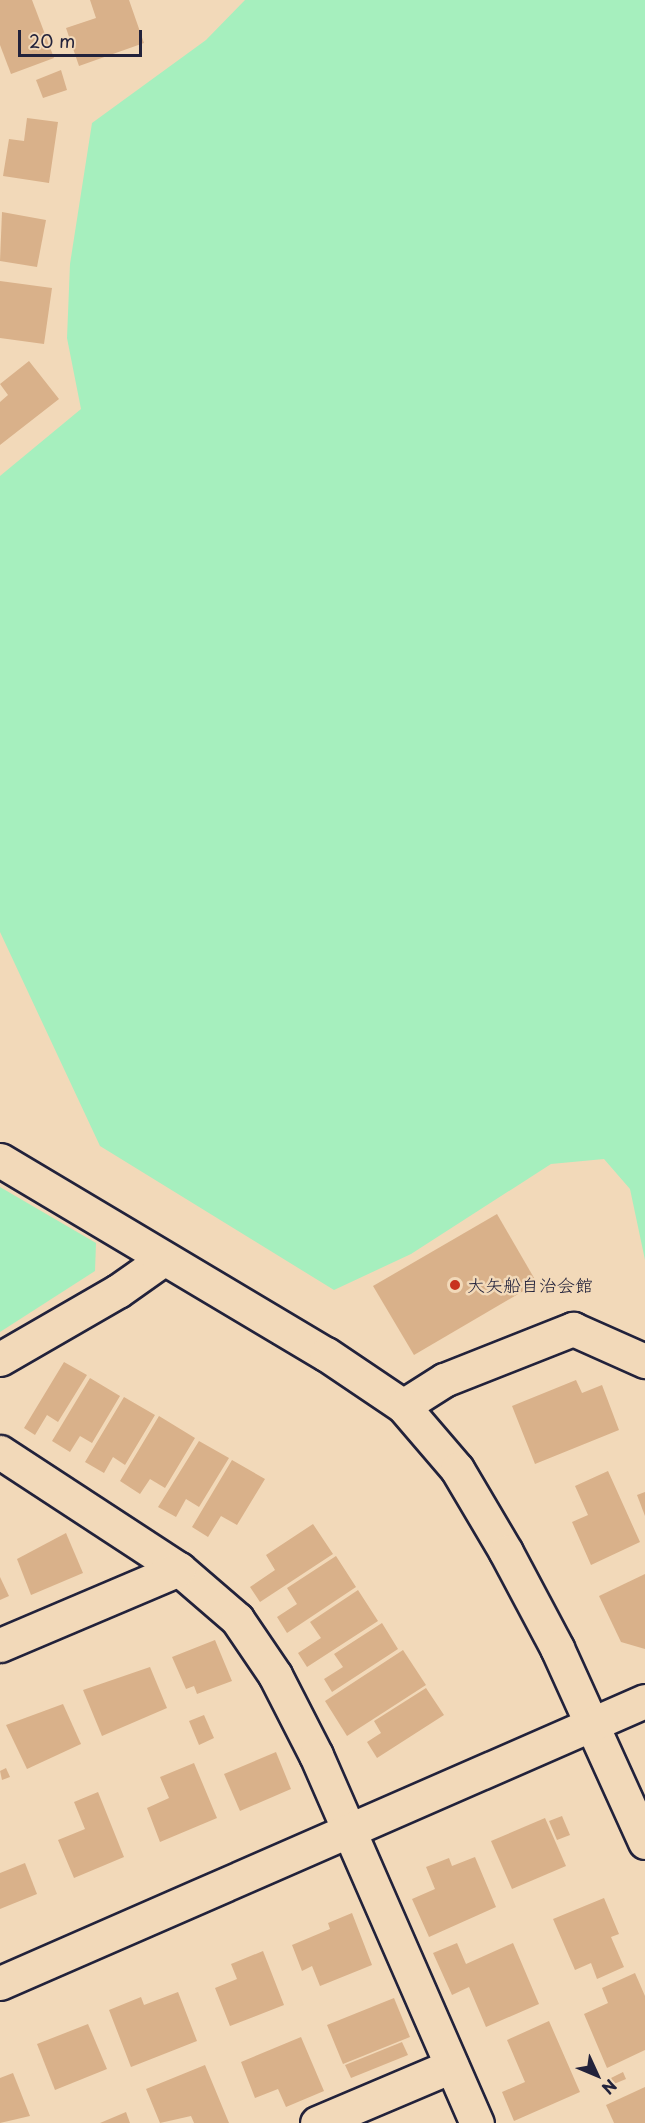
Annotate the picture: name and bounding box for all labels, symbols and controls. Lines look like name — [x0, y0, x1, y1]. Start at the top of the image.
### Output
scale bar — [21, 18, 146, 56]
text: 20 m — [29, 27, 75, 54]
place label: 大矢船自治会館 — [467, 1274, 593, 1296]
marker: 大矢船自治会館 — [448, 1278, 462, 1292]
north arrow — [567, 2045, 627, 2105]
text: N — [597, 2075, 623, 2100]

